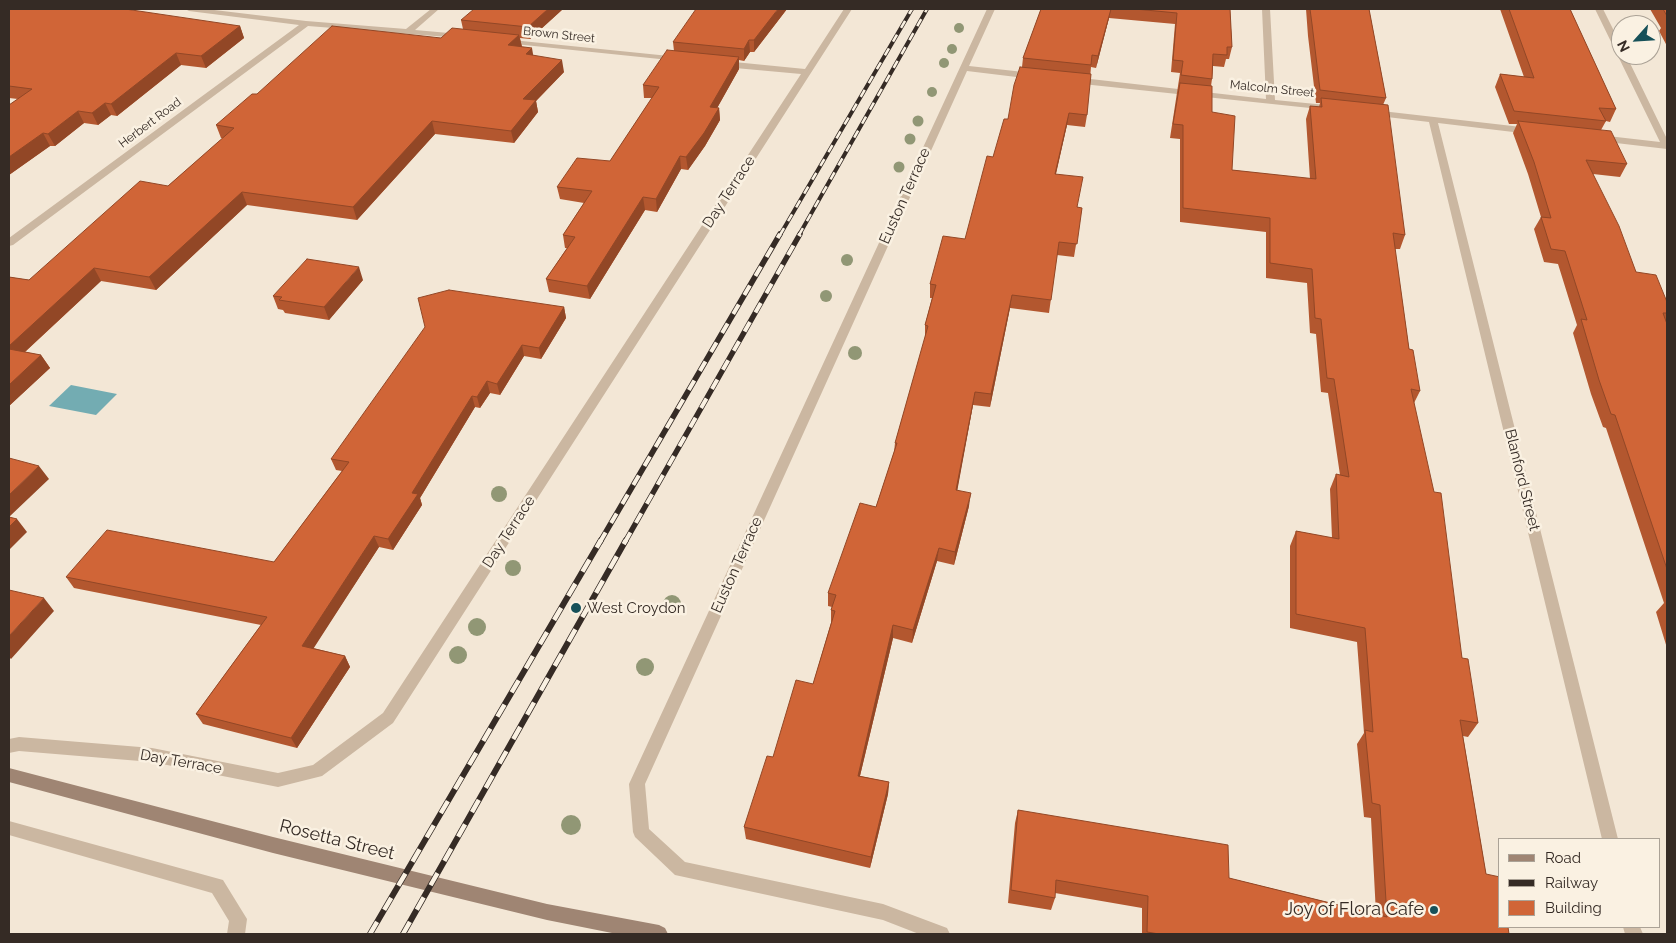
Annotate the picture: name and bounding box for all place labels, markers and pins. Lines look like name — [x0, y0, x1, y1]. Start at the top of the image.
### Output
place label: West Croydon — [587, 599, 685, 617]
marker: West Croydon — [569, 601, 583, 615]
place label: Joy of Flora Cafe — [1285, 899, 1424, 921]
marker: Joy of Flora Cafe — [1428, 904, 1440, 916]

